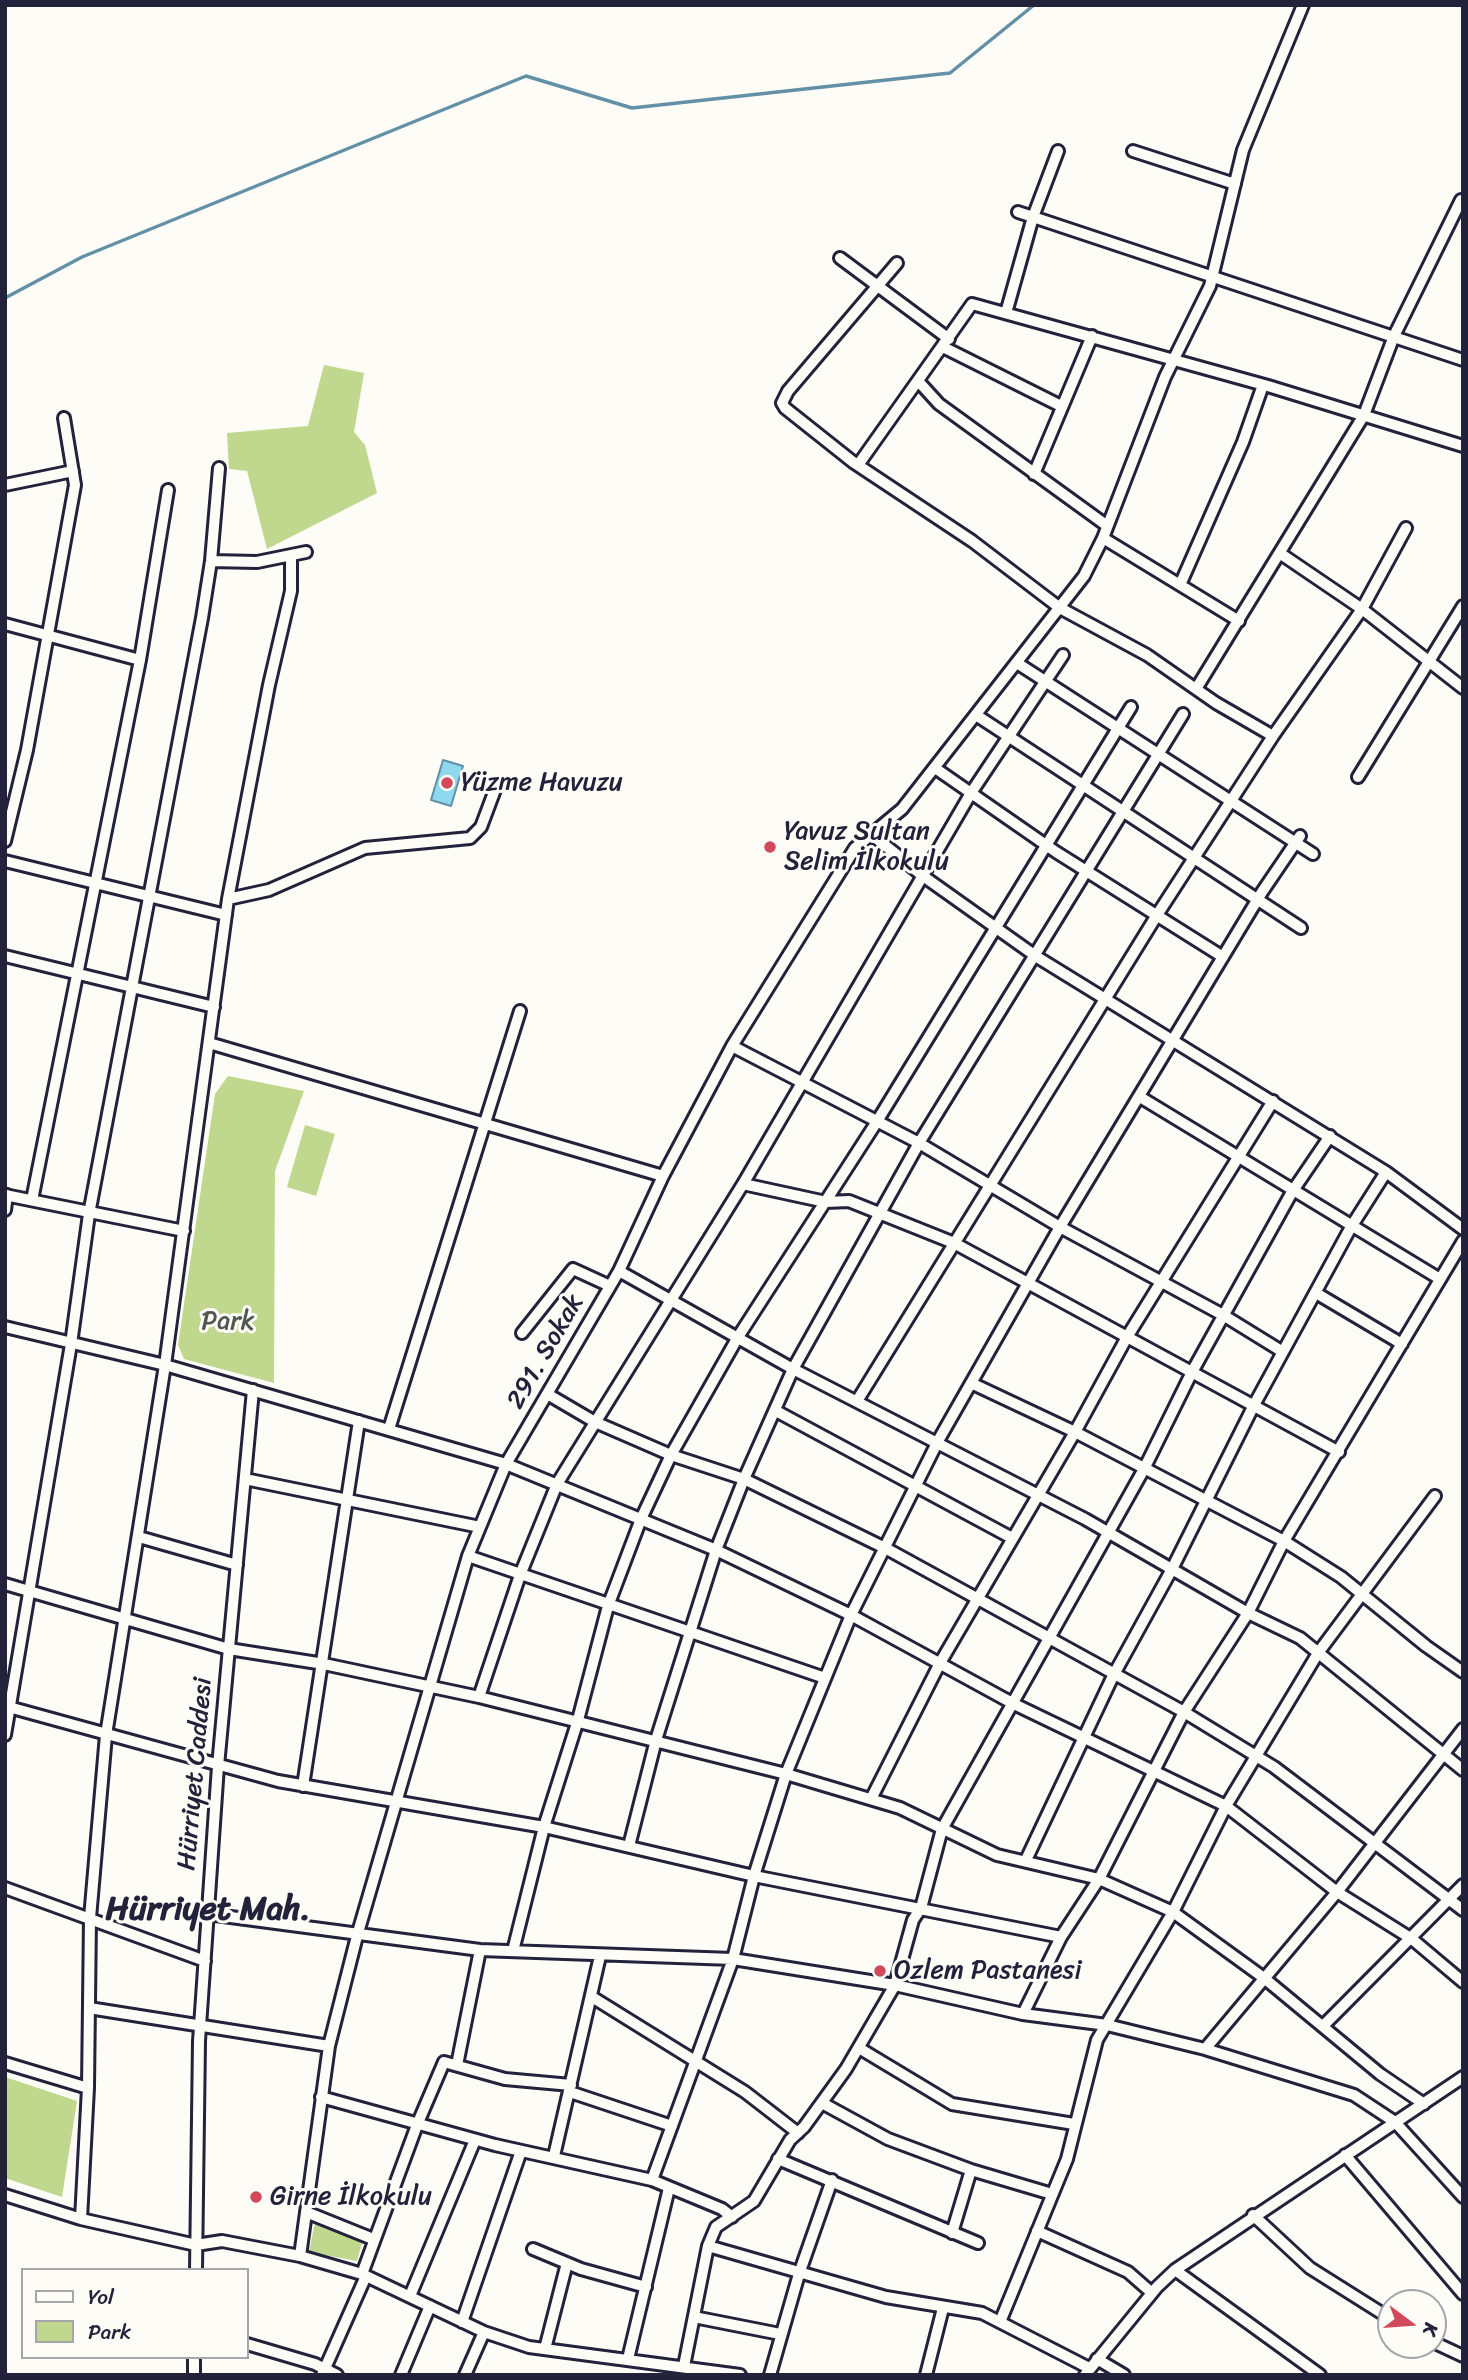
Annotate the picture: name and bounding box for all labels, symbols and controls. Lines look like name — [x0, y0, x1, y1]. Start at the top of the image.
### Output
place label: Yüzme Havuzu — [461, 767, 623, 799]
marker: Yüzme Havuzu — [439, 775, 455, 791]
place label: Yavuz Sultan Selim İlkokulu — [784, 816, 949, 878]
marker: Yavuz Sultan Selim İlkokulu — [762, 839, 778, 855]
street label: 291. Sokak — [501, 1289, 591, 1415]
park label: Park — [201, 1306, 255, 1338]
street label: Hürriyet Caddesi — [172, 1676, 220, 1872]
district label: Hürriyet Mah. — [106, 1891, 310, 1931]
place label: Ozlem Pastanesi — [894, 1955, 1082, 1987]
marker: Ozlem Pastanesi — [872, 1963, 888, 1979]
place label: Girne İlkokulu — [270, 2181, 432, 2213]
marker: Girne İlkokulu — [248, 2189, 264, 2205]
legend — [21, 2268, 248, 2359]
text: Yol — [88, 2278, 114, 2316]
north arrow — [1377, 2289, 1447, 2359]
text: Park — [88, 2313, 131, 2351]
text: K — [1413, 2319, 1448, 2339]

